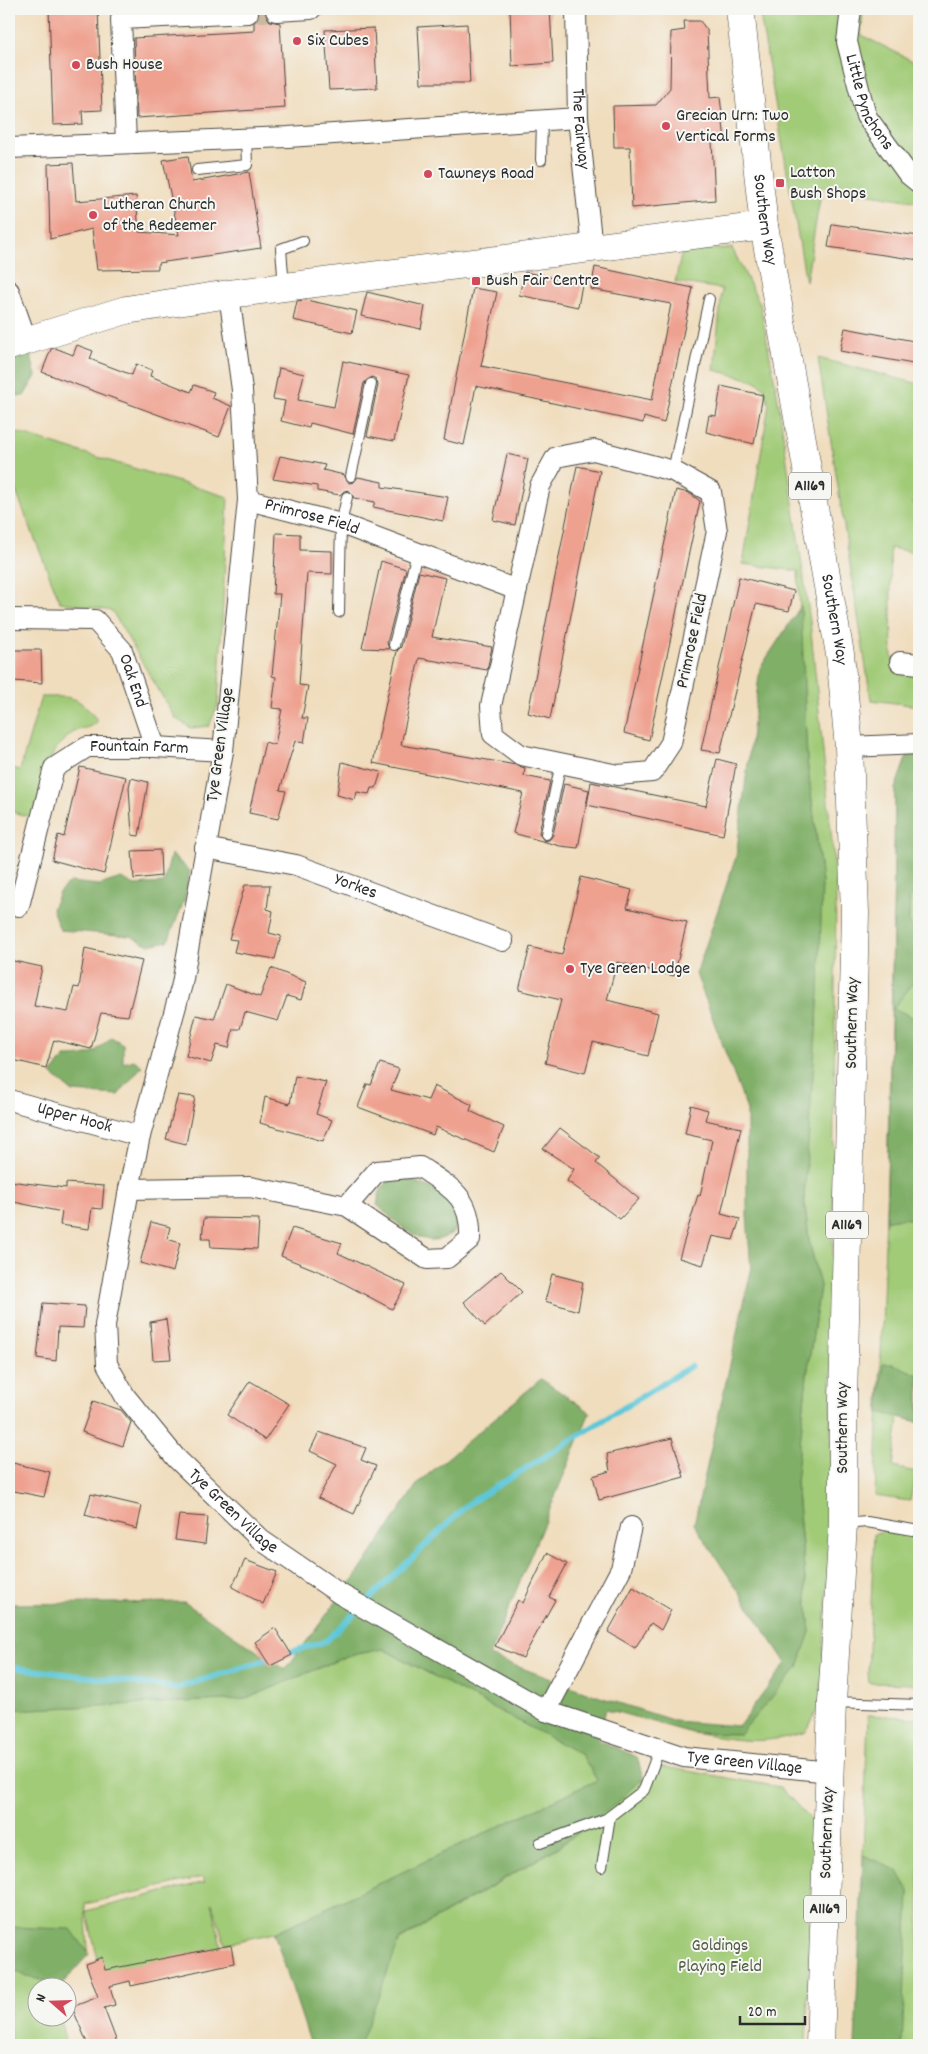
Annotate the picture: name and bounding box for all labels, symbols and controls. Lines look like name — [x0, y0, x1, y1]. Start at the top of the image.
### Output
place label: Six Cubes — [307, 29, 369, 54]
marker: Six Cubes — [291, 35, 303, 47]
street label: Little Pynchons — [838, 51, 900, 156]
place label: Bush House — [86, 53, 163, 78]
marker: Bush House — [70, 59, 82, 71]
street label: The Fairway — [565, 88, 596, 171]
place label: Grecian Urn: Two Vertical Forms — [676, 104, 789, 150]
marker: Grecian Urn: Two Vertical Forms — [660, 120, 672, 132]
place label: Latton Bush Shops — [790, 161, 866, 207]
place label: Tawneys Road — [438, 162, 534, 187]
marker: Tawneys Road — [422, 168, 434, 180]
street label: Southern Way — [746, 173, 783, 268]
marker: Latton Bush Shops — [774, 177, 786, 189]
place label: Lutheran Church of the Redeemer — [103, 193, 217, 239]
marker: Lutheran Church of the Redeemer — [87, 209, 99, 221]
place label: Bush Fair Centre — [486, 269, 599, 294]
marker: Bush Fair Centre — [470, 275, 482, 287]
road number: A1169 — [789, 472, 831, 500]
street label: Primrose Field — [262, 492, 363, 542]
street label: Southern Way — [814, 572, 854, 667]
street label: Primrose Field — [671, 591, 715, 691]
street label: Oak End — [112, 651, 153, 711]
street label: Tye Green Village — [201, 686, 241, 804]
street label: Fountain Farm — [90, 734, 189, 761]
street label: Yorkes — [330, 868, 381, 906]
place label: Tye Green Lodge — [580, 957, 690, 982]
marker: Tye Green Lodge — [564, 963, 576, 975]
street label: Southern Way — [840, 976, 866, 1069]
street label: Upper Hook — [34, 1096, 115, 1140]
road number: A1169 — [826, 1212, 868, 1238]
street label: Southern Way — [831, 1381, 856, 1474]
street label: Tye Green Village — [182, 1463, 283, 1560]
street label: Tye Green Village — [686, 1745, 803, 1782]
street label: Southern Way — [814, 1786, 842, 1879]
road number: A1169 — [804, 1896, 846, 1922]
park label: Goldings Playing Field — [678, 1934, 762, 1980]
north arrow — [28, 1976, 78, 2026]
text: N — [31, 1991, 52, 2005]
scale bar — [740, 1994, 806, 2026]
text: 20 m — [748, 2002, 776, 2024]

